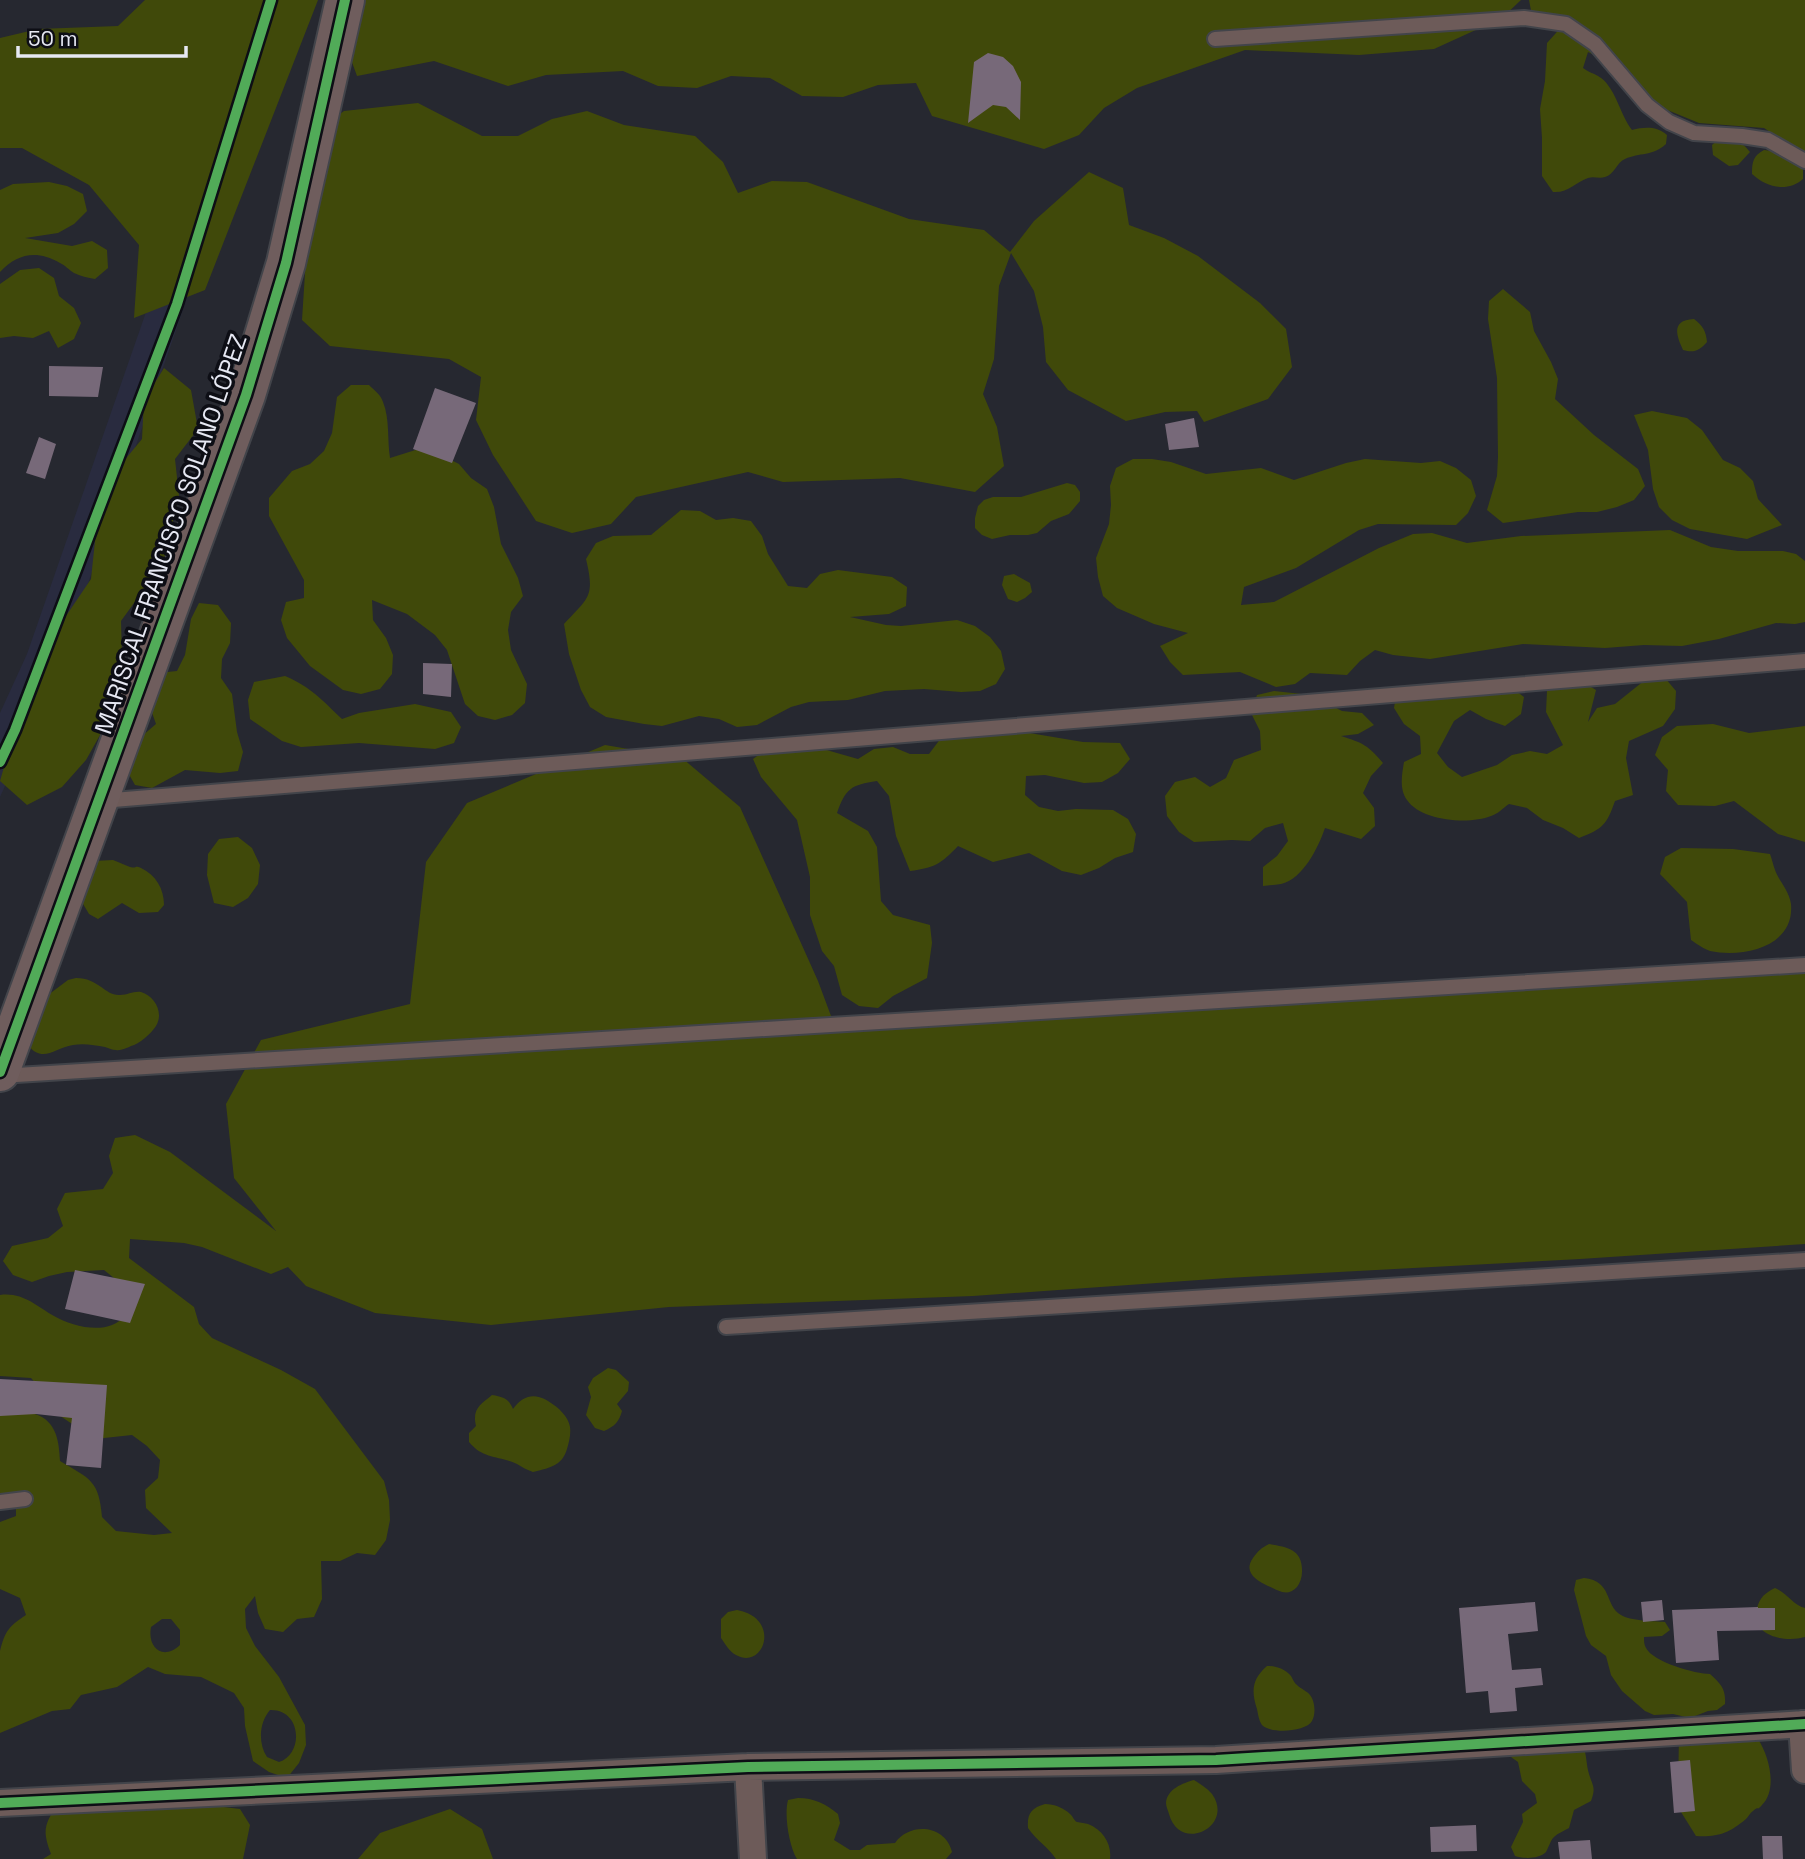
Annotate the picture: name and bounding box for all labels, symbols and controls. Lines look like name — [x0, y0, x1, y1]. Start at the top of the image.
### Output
scale bar — [18, 14, 186, 58]
text: 50 m — [28, 25, 78, 52]
street label: MARISCAL FRANCISCO SOLANO LÓPEZ — [87, 330, 254, 738]

